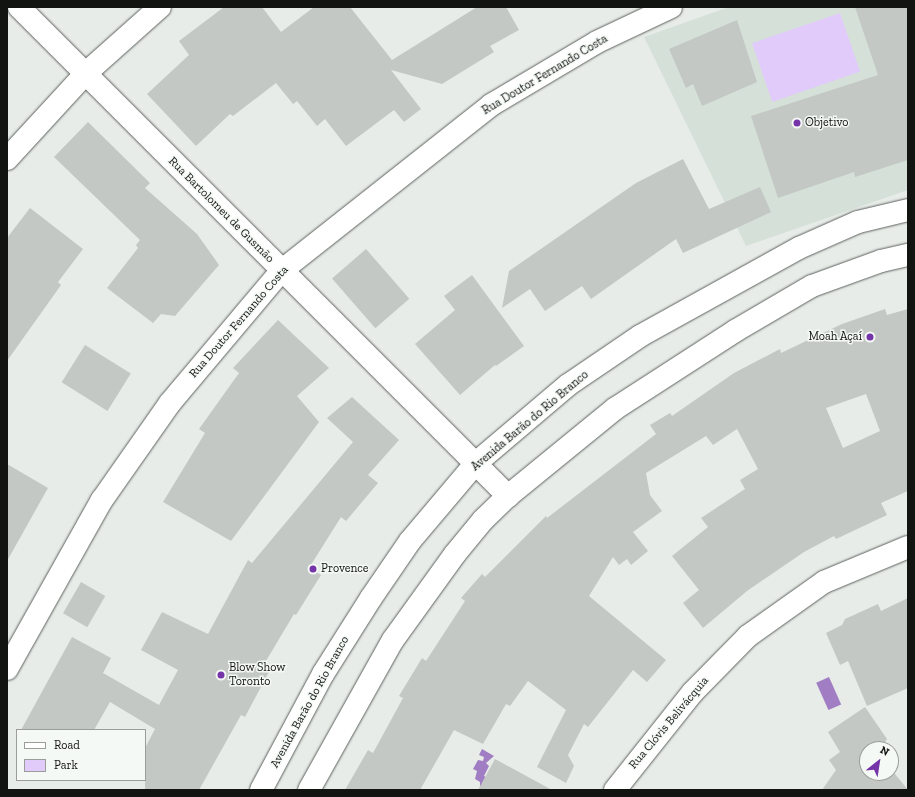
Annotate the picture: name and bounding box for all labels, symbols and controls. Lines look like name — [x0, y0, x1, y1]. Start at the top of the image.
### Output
street label: Rua Doutor Fernando Costa — [480, 32, 610, 118]
place label: Objetivo — [805, 116, 848, 130]
marker: Objetivo — [792, 118, 802, 128]
street label: Rua Bartolomeu de Gusmão — [165, 154, 277, 266]
street label: Rua Doutor Fernando Costa — [186, 263, 292, 381]
place label: Moah Açaí — [808, 330, 862, 344]
marker: Moah Açaí — [865, 332, 875, 342]
street label: Avenida Barão do Rio Branco — [468, 368, 592, 474]
place label: Provence — [321, 562, 368, 576]
marker: Provence — [308, 564, 318, 574]
street label: Avenida Barão do Rio Branco — [268, 634, 352, 770]
place label: Blow Show Toronto — [229, 661, 286, 689]
marker: Blow Show Toronto — [216, 670, 226, 680]
street label: Rua Clóvis Belivácquia — [626, 674, 712, 772]
legend — [16, 729, 146, 781]
text: Road — [54, 738, 80, 752]
north arrow — [859, 741, 899, 781]
text: N — [878, 743, 892, 759]
text: Park — [54, 758, 78, 772]

